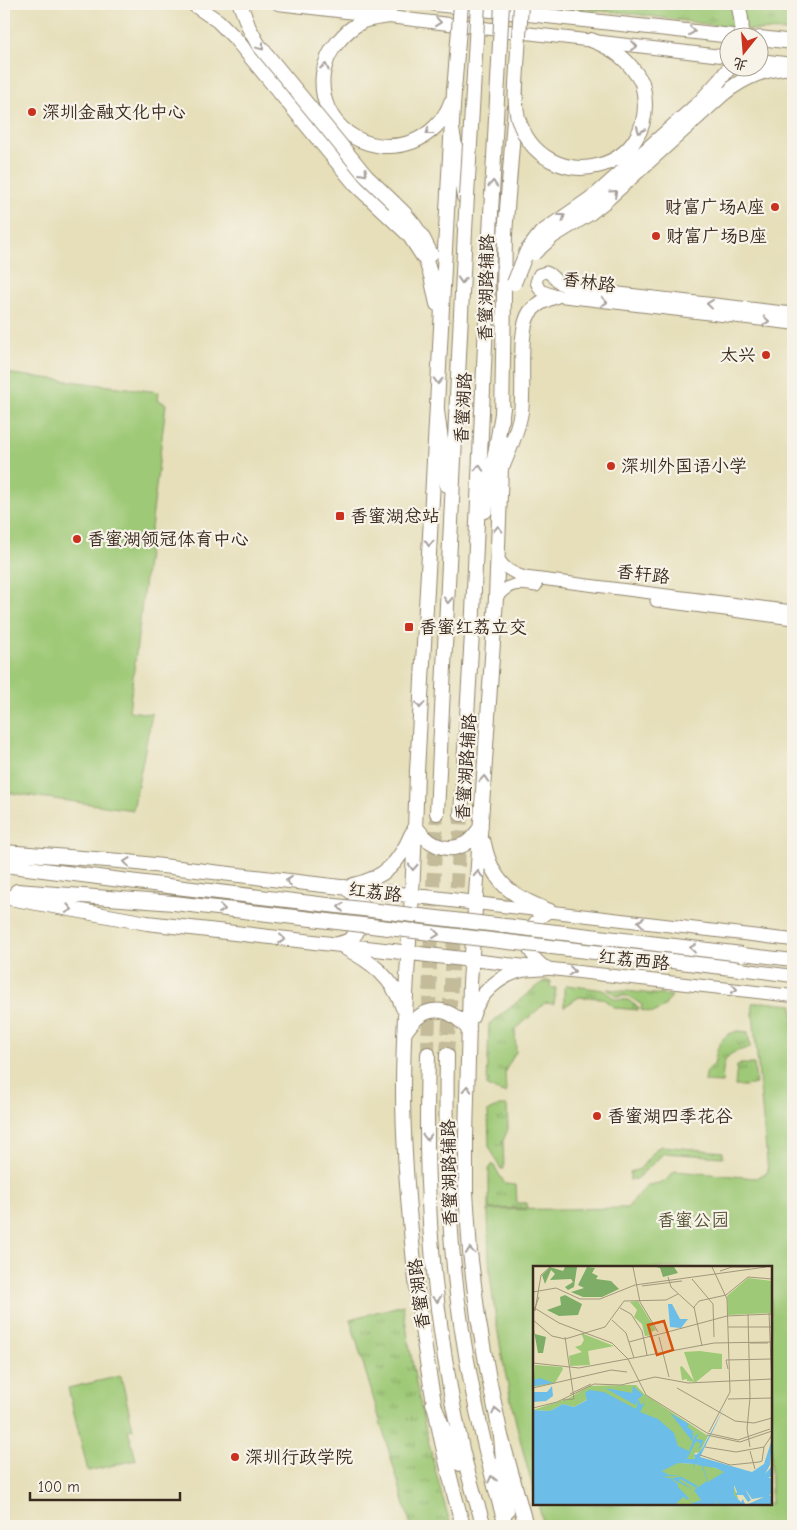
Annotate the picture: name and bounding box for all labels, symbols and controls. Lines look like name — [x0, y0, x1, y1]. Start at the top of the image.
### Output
one-way arrow — [435, 16, 443, 27]
one-way arrow — [689, 25, 697, 36]
north arrow — [720, 28, 770, 78]
one-way arrow — [631, 40, 639, 51]
one-way arrow — [256, 41, 264, 50]
text: 北 — [731, 54, 750, 74]
one-way arrow — [320, 63, 330, 71]
place label: 深圳金融文化中心 — [42, 102, 186, 123]
marker: 深圳金融文化中心 — [26, 106, 38, 118]
one-way arrow — [636, 125, 646, 134]
one-way arrow — [426, 126, 435, 134]
one-way arrow — [358, 168, 367, 177]
one-way arrow — [487, 180, 498, 188]
one-way arrow — [608, 190, 617, 199]
place label: 财富广场A座 — [665, 197, 765, 218]
marker: 财富广场A座 — [769, 201, 781, 213]
one-way arrow — [556, 214, 566, 223]
place label: 财富广场B座 — [666, 226, 767, 247]
marker: 财富广场B座 — [650, 230, 662, 242]
street label: 香蜜湖路辅路 — [475, 234, 498, 342]
street label: 香林路 — [561, 268, 617, 297]
one-way arrow — [457, 276, 468, 284]
one-way arrow — [600, 296, 608, 307]
one-way arrow — [706, 299, 714, 310]
one-way arrow — [762, 315, 770, 326]
place label: 太兴 — [720, 345, 756, 366]
marker: 太兴 — [760, 349, 772, 361]
street label: 香蜜湖路 — [451, 372, 476, 445]
one-way arrow — [433, 377, 444, 385]
place label: 深圳外国语小学 — [621, 456, 747, 477]
marker: 深圳外国语小学 — [605, 460, 617, 472]
one-way arrow — [474, 463, 485, 471]
place label: 香蜜湖总站 — [350, 506, 440, 527]
marker: 香蜜湖总站 — [334, 510, 346, 522]
one-way arrow — [493, 525, 504, 533]
place label: 香蜜湖领冠体育中心 — [87, 529, 249, 550]
marker: 香蜜湖领冠体育中心 — [71, 533, 83, 545]
one-way arrow — [424, 539, 435, 547]
street label: 香轩路 — [615, 561, 671, 588]
one-way arrow — [442, 596, 453, 604]
place label: 香蜜红荔立交 — [419, 617, 527, 638]
marker: 香蜜红荔立交 — [403, 621, 415, 633]
one-way arrow — [415, 701, 426, 709]
street label: 香蜜湖路辅路 — [452, 712, 481, 822]
one-way arrow — [479, 774, 490, 782]
one-way arrow — [123, 857, 131, 868]
one-way arrow — [408, 864, 419, 872]
one-way arrow — [473, 870, 484, 878]
one-way arrow — [284, 876, 292, 887]
street label: 红荔路 — [347, 879, 403, 906]
one-way arrow — [336, 902, 344, 913]
one-way arrow — [64, 903, 73, 914]
one-way arrow — [219, 903, 227, 914]
one-way arrow — [636, 917, 644, 928]
one-way arrow — [432, 928, 440, 939]
one-way arrow — [278, 933, 286, 944]
one-way arrow — [689, 943, 697, 954]
street label: 红荔西路 — [597, 946, 671, 975]
one-way arrow — [569, 965, 577, 976]
one-way arrow — [730, 983, 738, 994]
one-way arrow — [462, 1085, 473, 1093]
place label: 香蜜湖四季花谷 — [607, 1106, 733, 1127]
marker: 香蜜湖四季花谷 — [591, 1110, 603, 1122]
street label: 香蜜湖路辅路 — [438, 1119, 461, 1227]
one-way arrow — [422, 1134, 432, 1142]
park label: 香蜜公园 — [657, 1210, 729, 1231]
one-way arrow — [465, 1247, 476, 1255]
street label: 香蜜湖路 — [405, 1257, 434, 1331]
inset map — [533, 1266, 772, 1505]
one-way arrow — [431, 1296, 442, 1304]
one-way arrow — [491, 1407, 502, 1416]
place label: 深圳行政学院 — [245, 1447, 353, 1468]
marker: 深圳行政学院 — [229, 1451, 241, 1463]
scale bar — [30, 1470, 180, 1502]
one-way arrow — [487, 1475, 498, 1484]
text: 100 m — [38, 1478, 80, 1496]

